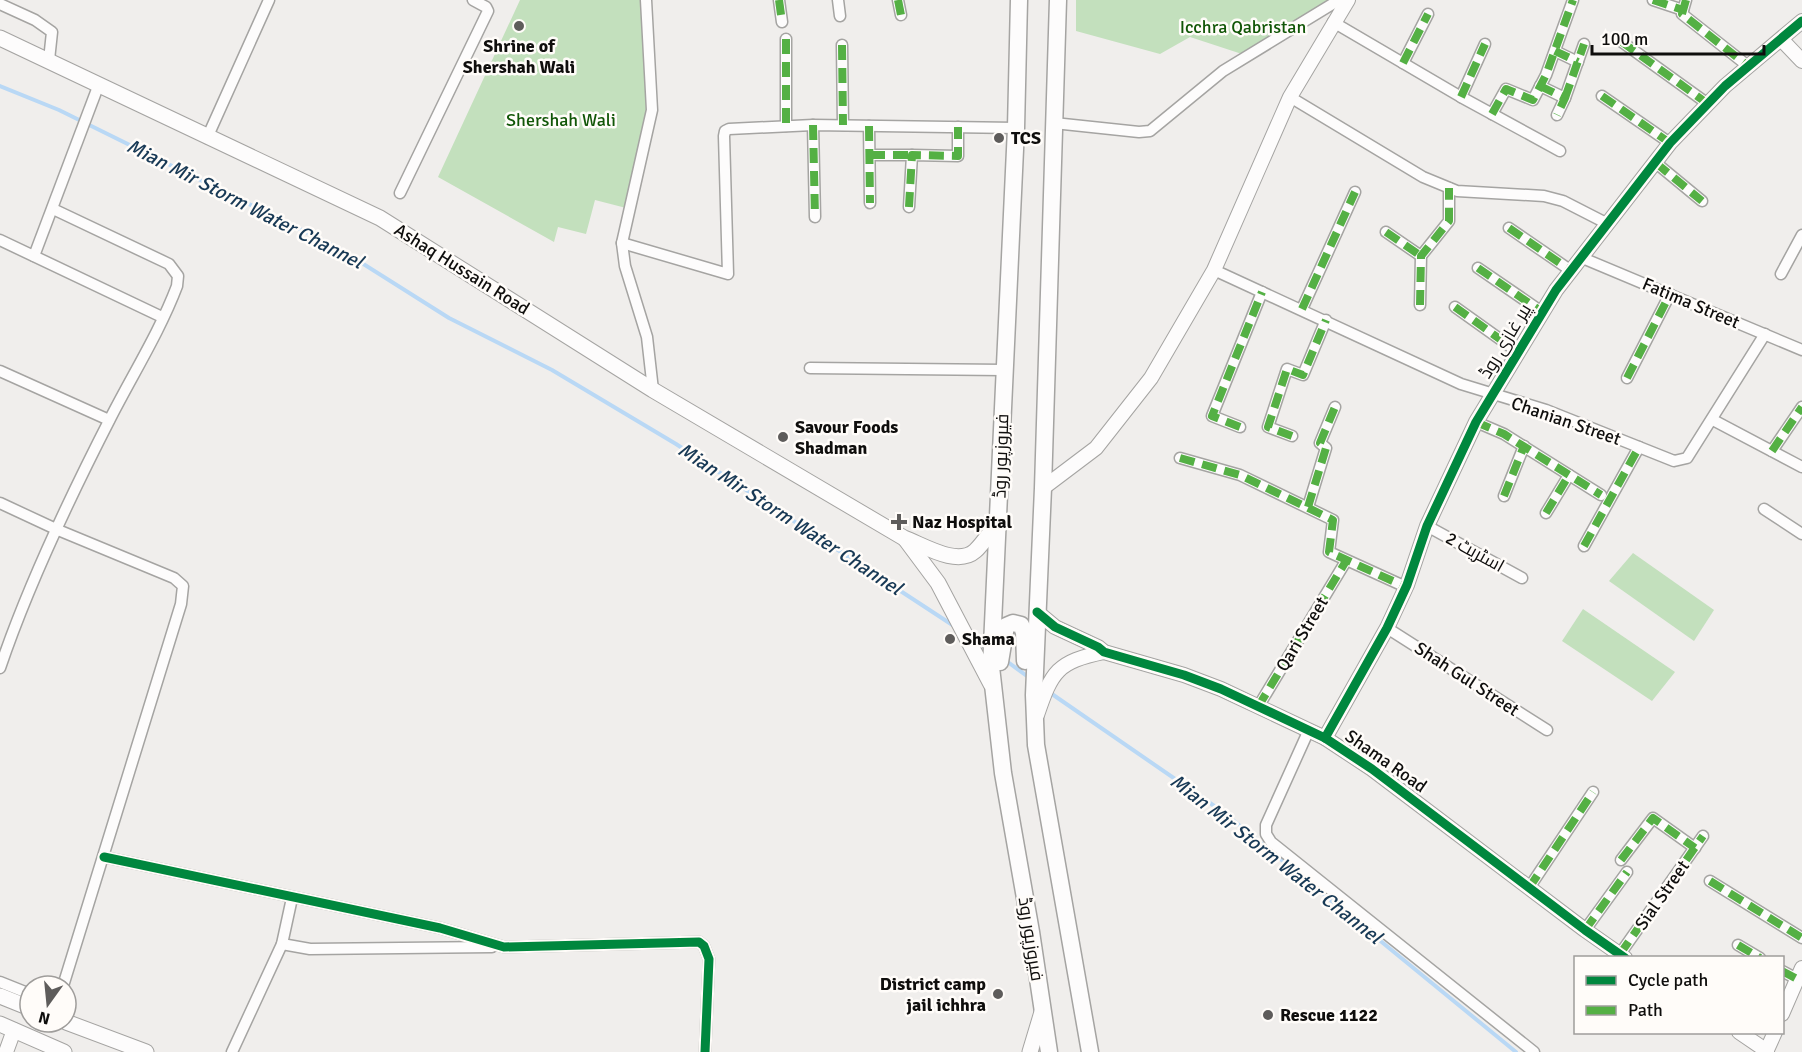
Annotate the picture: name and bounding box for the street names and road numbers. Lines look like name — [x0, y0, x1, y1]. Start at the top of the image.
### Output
street label: Ashaq Hussain Road — [390, 219, 534, 319]
street label: Fatima Street — [1639, 273, 1743, 333]
street label: پیر غازی روڈ — [1474, 299, 1537, 383]
street label: Chanian Street — [1508, 392, 1624, 450]
street label: فیروزپور روڈ — [989, 413, 1014, 499]
street label: اسٹریٹ 2 — [1442, 527, 1508, 577]
street label: Qari Street — [1271, 593, 1333, 675]
street label: Shah Gul Street — [1411, 637, 1523, 721]
street label: Shama Road — [1341, 725, 1431, 797]
street label: Sial Street — [1630, 856, 1694, 934]
street label: فیروزپور روڈ — [1013, 895, 1048, 983]

